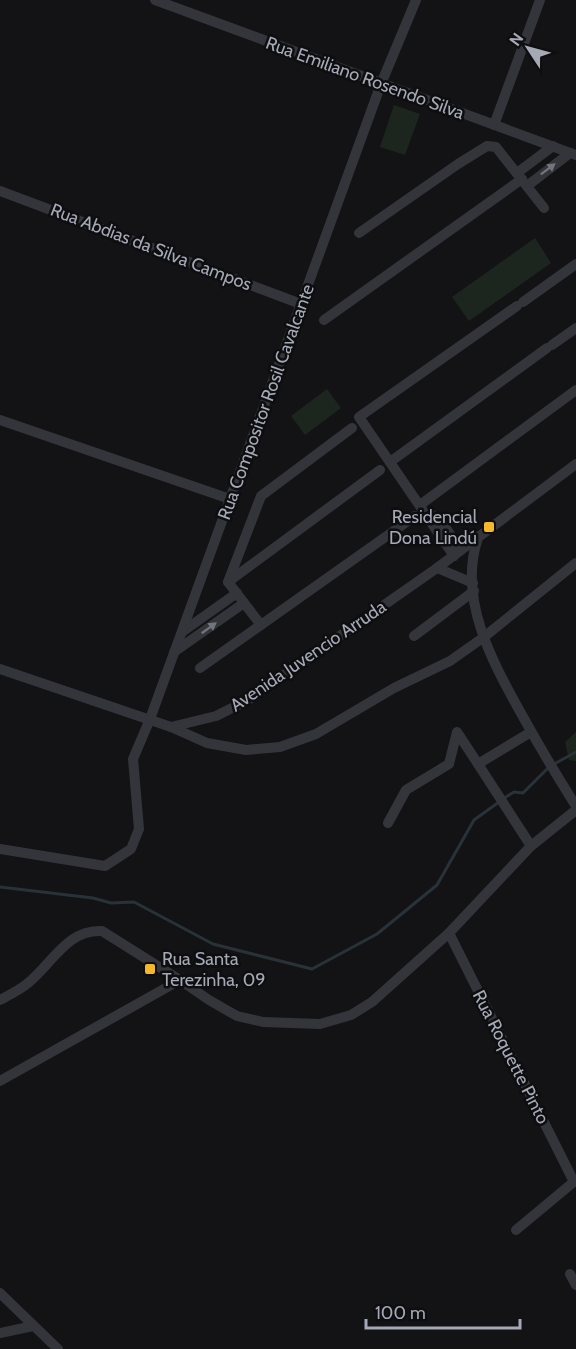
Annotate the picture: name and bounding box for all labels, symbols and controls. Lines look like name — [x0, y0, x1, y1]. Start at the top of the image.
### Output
north arrow — [498, 18, 558, 78]
text: N — [505, 29, 527, 50]
street label: Rua Emiliano Rosendo Silva — [263, 32, 468, 124]
one-way arrow — [541, 164, 556, 176]
street label: Rua Abdias da Silva Campos — [48, 199, 254, 295]
street label: Rua Compositor Rosil Cavalcante — [213, 281, 319, 523]
place label: Residencial Dona Lindú — [389, 506, 478, 549]
marker: Residencial Dona Lindú — [482, 520, 496, 534]
street label: Avenida Juvencio Arruda — [226, 595, 390, 716]
one-way arrow — [202, 622, 217, 634]
place label: Rua Santa Terezinha, 09 — [162, 948, 266, 991]
marker: Rua Santa Terezinha, 09 — [143, 962, 157, 976]
street label: Rua Roquette Pinto — [468, 987, 554, 1128]
scale bar — [366, 1292, 520, 1330]
text: 100 m — [375, 1302, 426, 1324]

